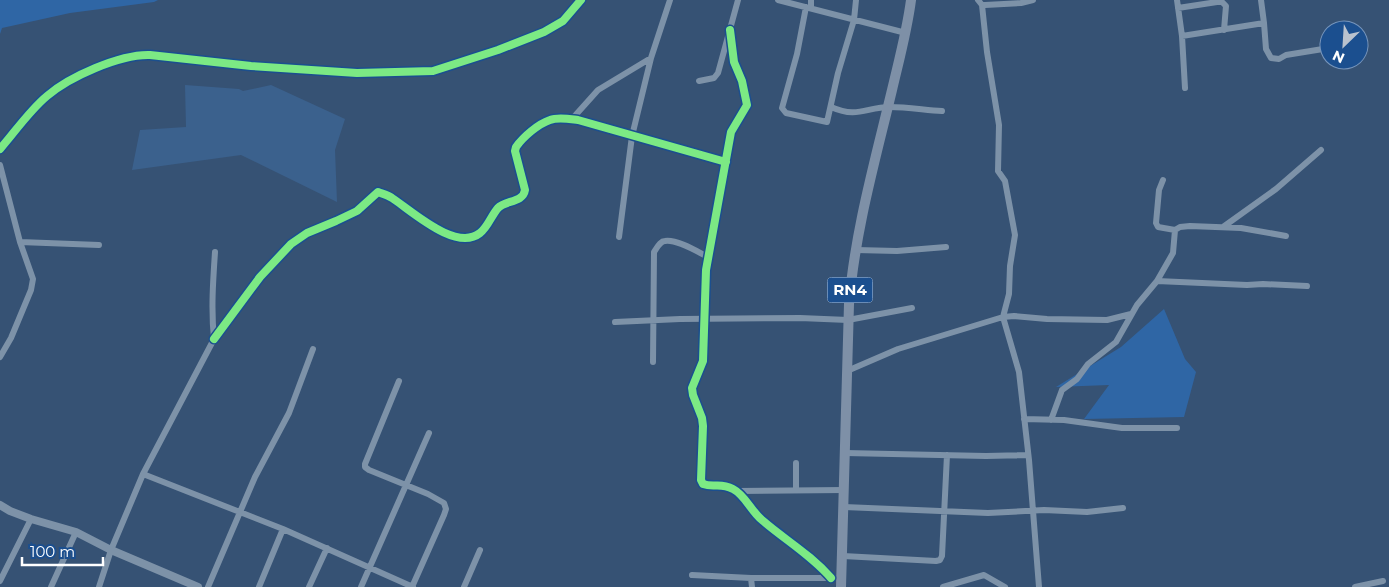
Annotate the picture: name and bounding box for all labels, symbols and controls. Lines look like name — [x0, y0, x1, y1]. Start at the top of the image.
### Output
north arrow — [1319, 20, 1369, 70]
text: N — [1330, 46, 1347, 67]
road number: RN4 — [828, 278, 872, 302]
scale bar — [22, 534, 104, 566]
text: 100 m — [30, 542, 75, 561]

